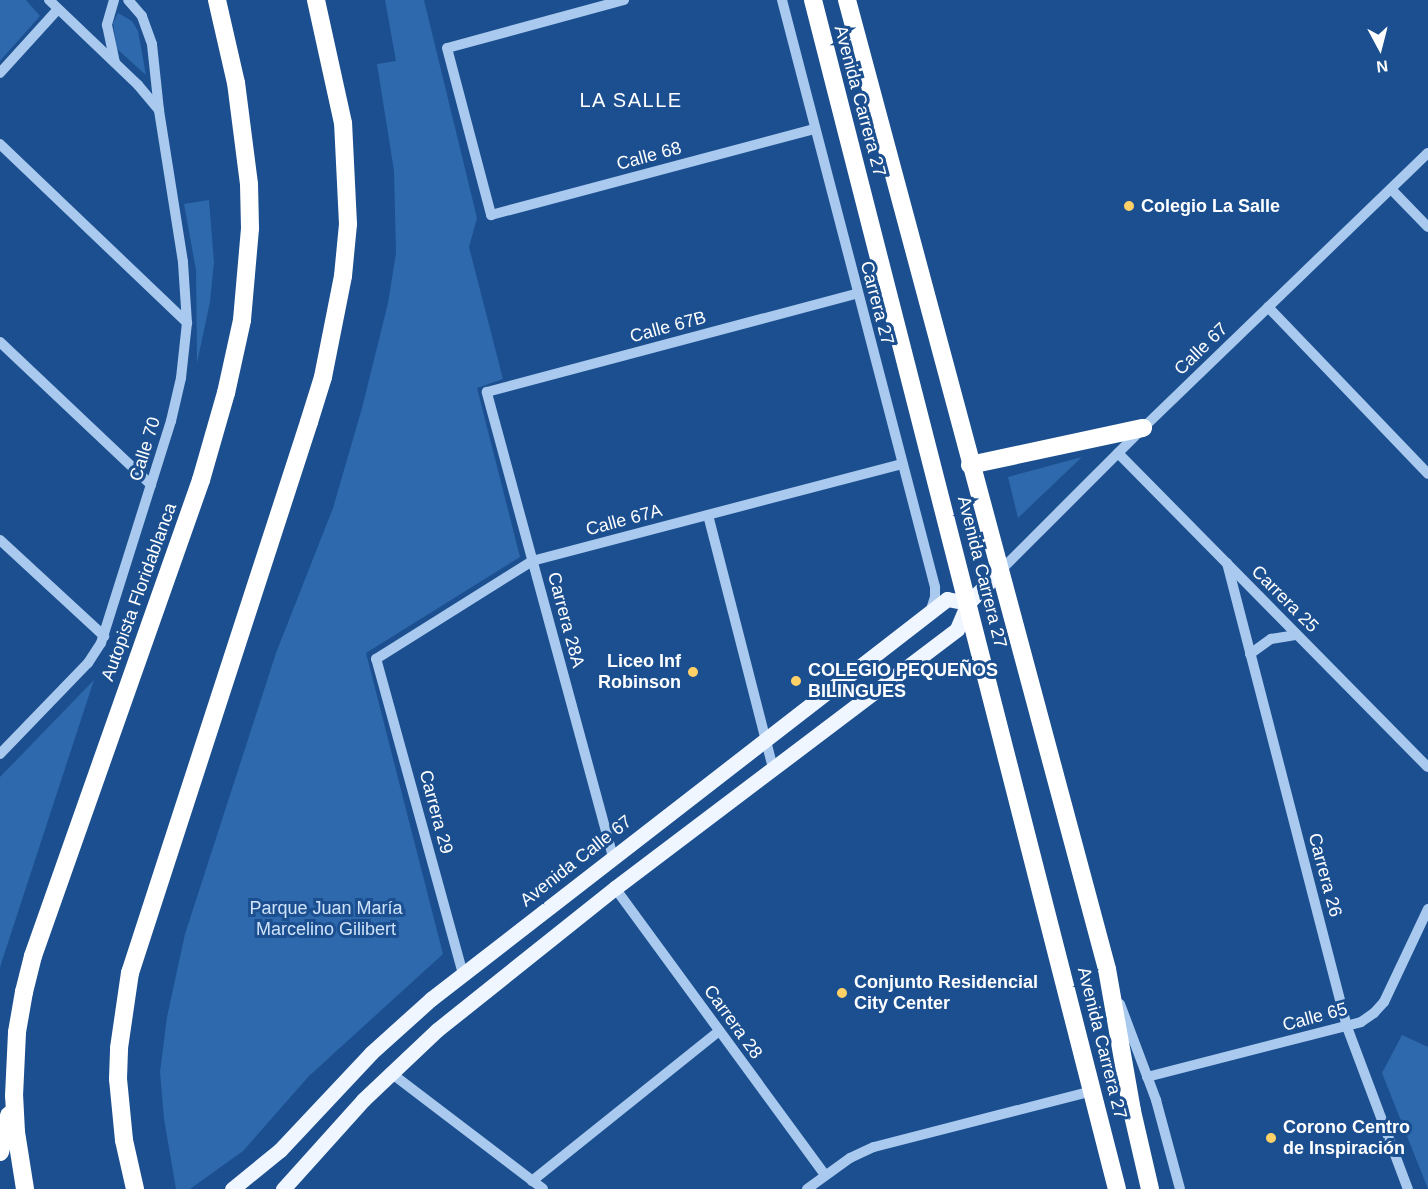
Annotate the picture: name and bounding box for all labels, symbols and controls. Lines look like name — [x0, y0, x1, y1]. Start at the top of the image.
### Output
north arrow — [1350, 18, 1410, 78]
street label: Avenida Carrera 27 — [829, 23, 891, 179]
text: N — [1375, 57, 1389, 76]
district label: LA SALLE — [579, 88, 683, 112]
street label: Calle 68 — [614, 137, 684, 175]
place label: Colegio La Salle — [1141, 195, 1280, 217]
marker: Colegio La Salle — [1122, 199, 1136, 213]
street label: Carrera 27 — [855, 259, 899, 347]
street label: Calle 67B — [628, 306, 708, 348]
street label: Calle 67 — [1170, 318, 1232, 380]
street label: Calle 70 — [125, 414, 165, 484]
street label: Avenida Carrera 27 — [953, 494, 1011, 650]
street label: Calle 67A — [584, 499, 664, 541]
street label: Autopista Floridablanca — [97, 500, 181, 684]
street label: Carrera 25 — [1247, 561, 1323, 637]
street label: Carrera 28A — [543, 570, 589, 670]
place label: Liceo Inf Robinson — [598, 651, 681, 694]
place label: COLEGIO PEQUEÑOS BILINGUES — [808, 660, 998, 702]
marker: Liceo Inf Robinson — [686, 665, 700, 679]
marker: COLEGIO PEQUEÑOS BILINGUES — [789, 674, 803, 688]
street label: Carrera 29 — [414, 768, 458, 856]
street label: Avenida Calle 67 — [516, 811, 636, 911]
street label: Carrera 26 — [1303, 831, 1347, 919]
park label: Parque Juan María Marcelino Gilibert — [249, 898, 403, 940]
street label: Avenida Carrera 27 — [1073, 965, 1131, 1121]
place label: Conjunto Residencial City Center — [854, 972, 1038, 1014]
street label: Carrera 28 — [699, 981, 767, 1063]
marker: Conjunto Residencial City Center — [835, 986, 849, 1000]
street label: Calle 65 — [1280, 998, 1350, 1036]
place label: Corono Centro de Inspiración — [1283, 1117, 1410, 1160]
marker: Corono Centro de Inspiración — [1264, 1131, 1278, 1145]

